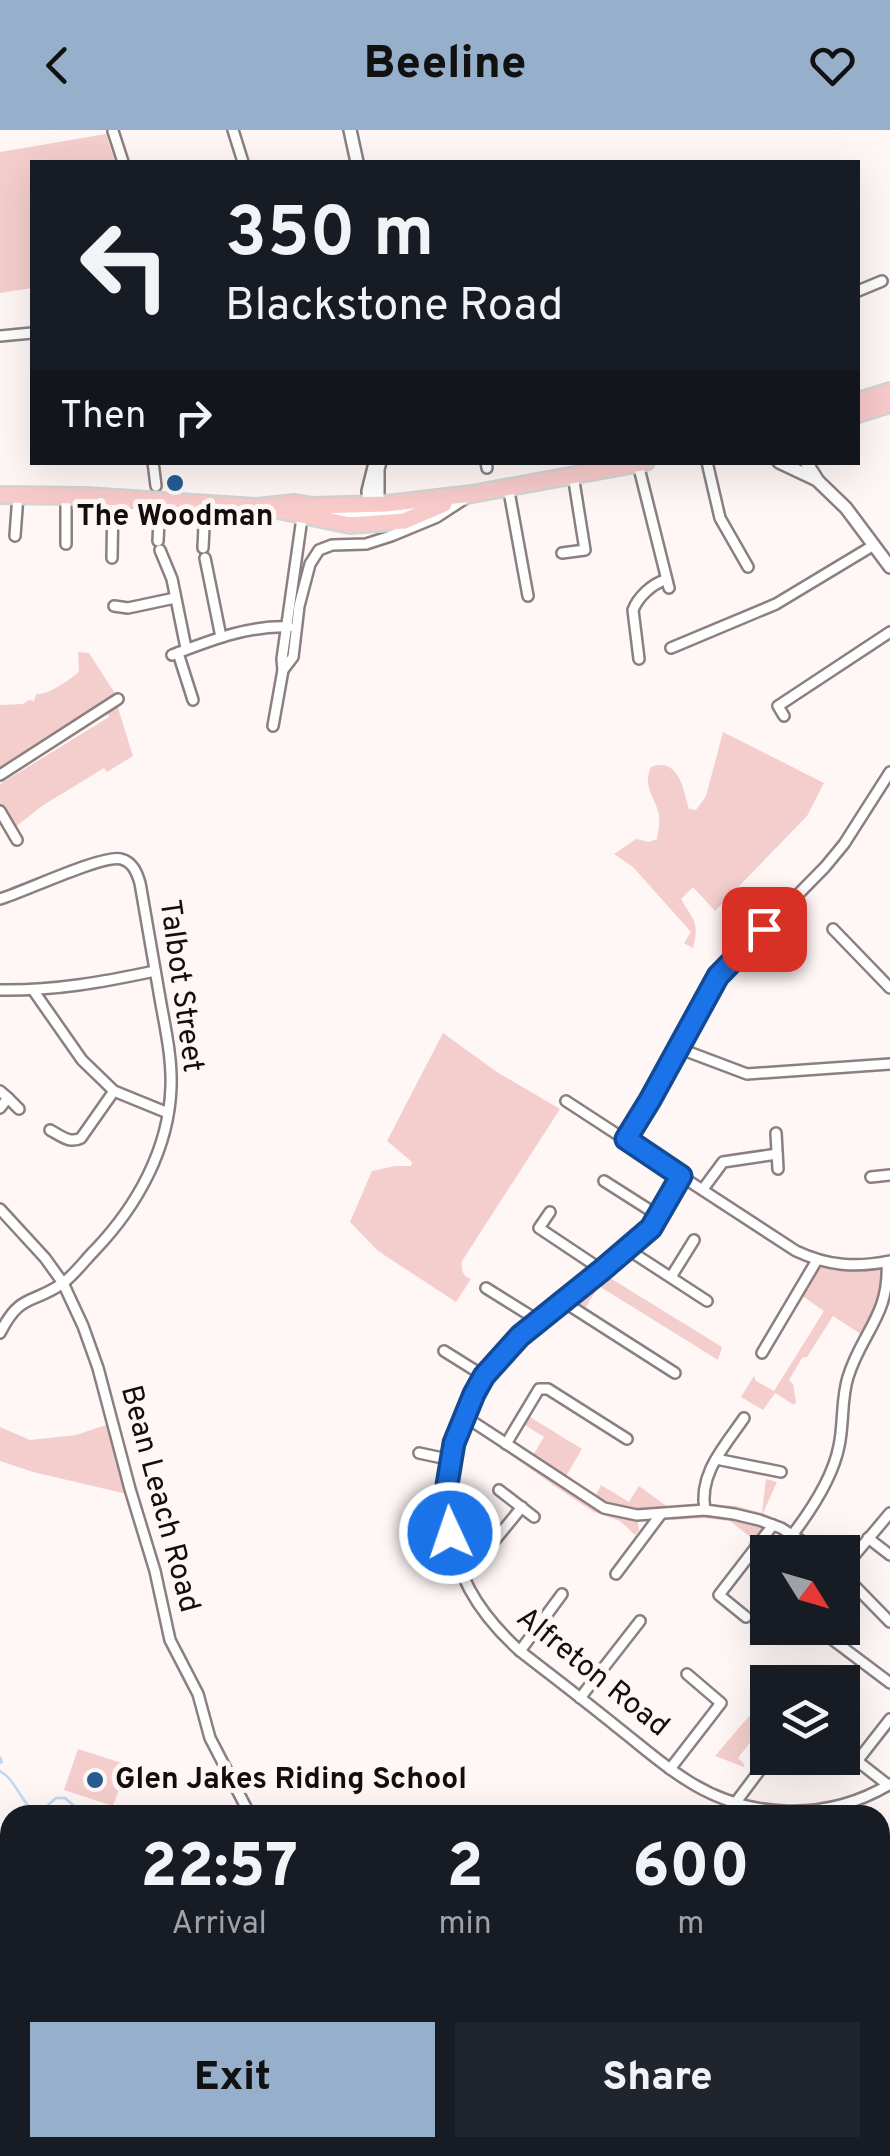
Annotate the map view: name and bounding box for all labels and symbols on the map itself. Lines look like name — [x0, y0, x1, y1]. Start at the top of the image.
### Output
marker: The Woodman — [164, 472, 186, 494]
place label: The Woodman — [77, 499, 273, 536]
pin — [722, 887, 807, 972]
street label: Talbot Street — [150, 897, 210, 1075]
street label: Bean Leach Road — [111, 1381, 207, 1617]
position arrow — [398, 1481, 502, 1585]
north arrow — [750, 1535, 860, 1645]
street label: Alfreton Road — [508, 1600, 676, 1746]
place label: Glen Jakes Riding School — [115, 1762, 467, 1799]
marker: Glen Jakes Riding School — [84, 1769, 106, 1791]

